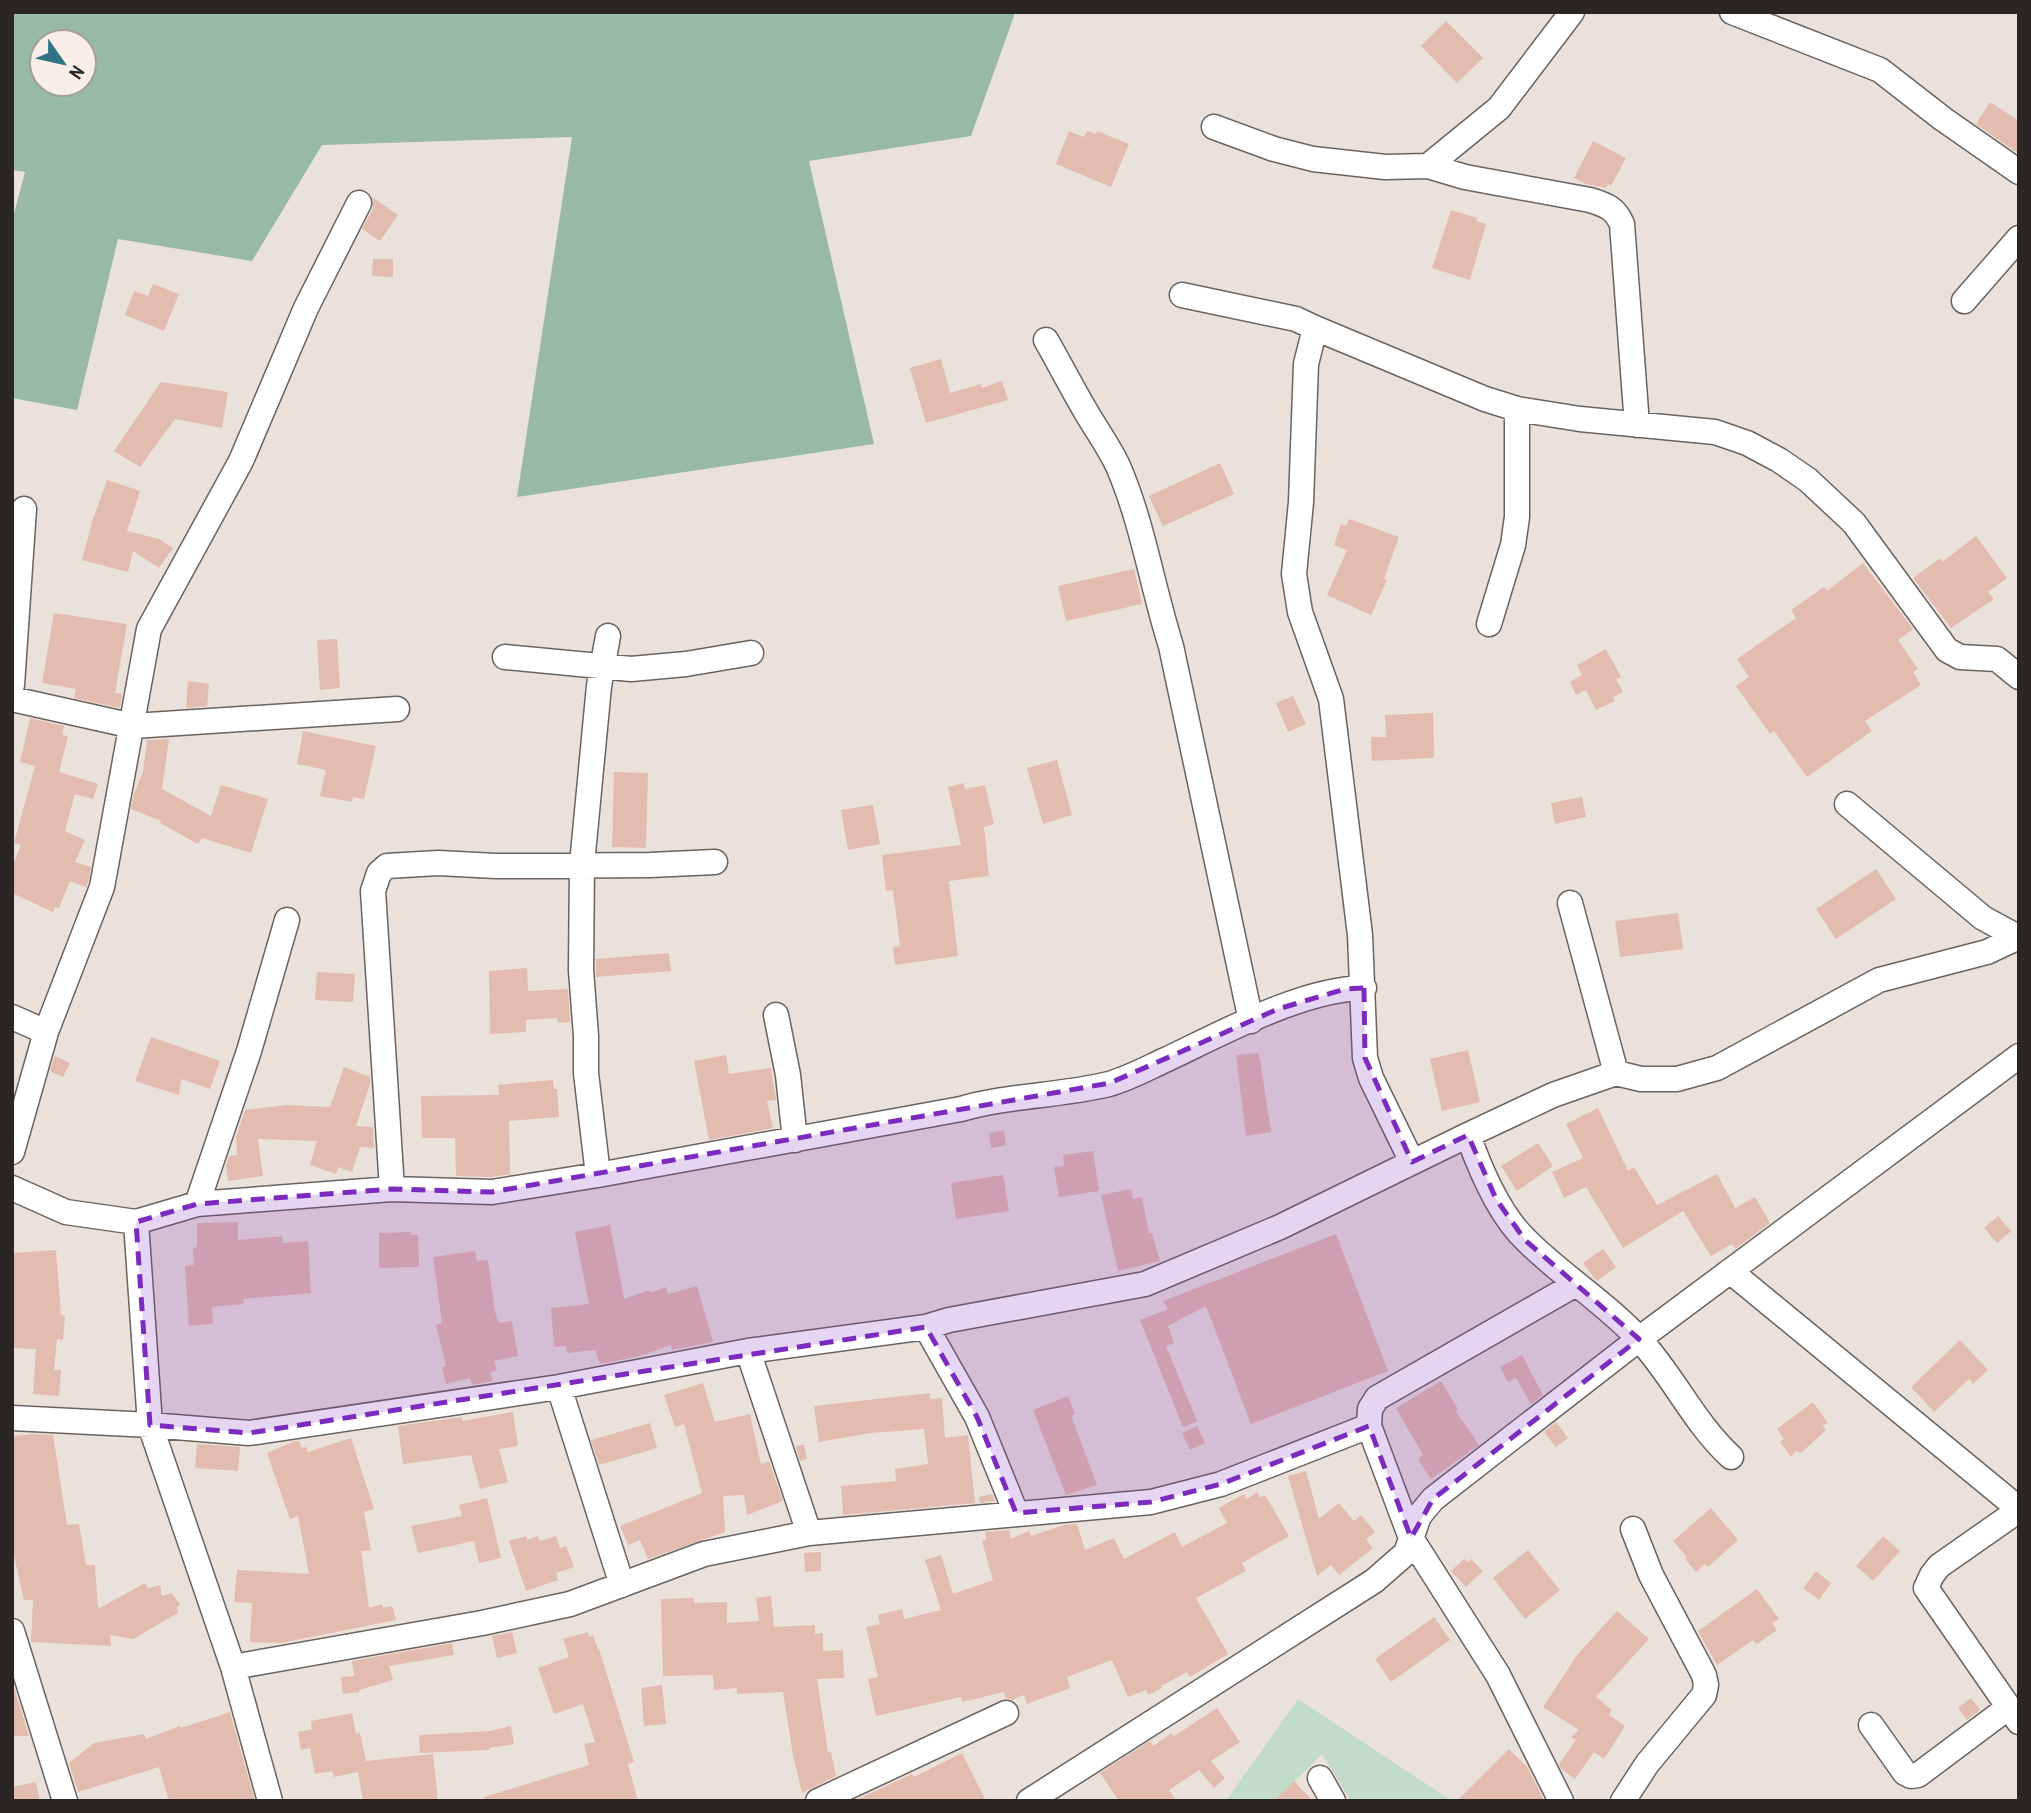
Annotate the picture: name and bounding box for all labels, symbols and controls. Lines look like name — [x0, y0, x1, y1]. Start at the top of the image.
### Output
north arrow — [28, 28, 98, 98]
text: N — [63, 61, 91, 84]

